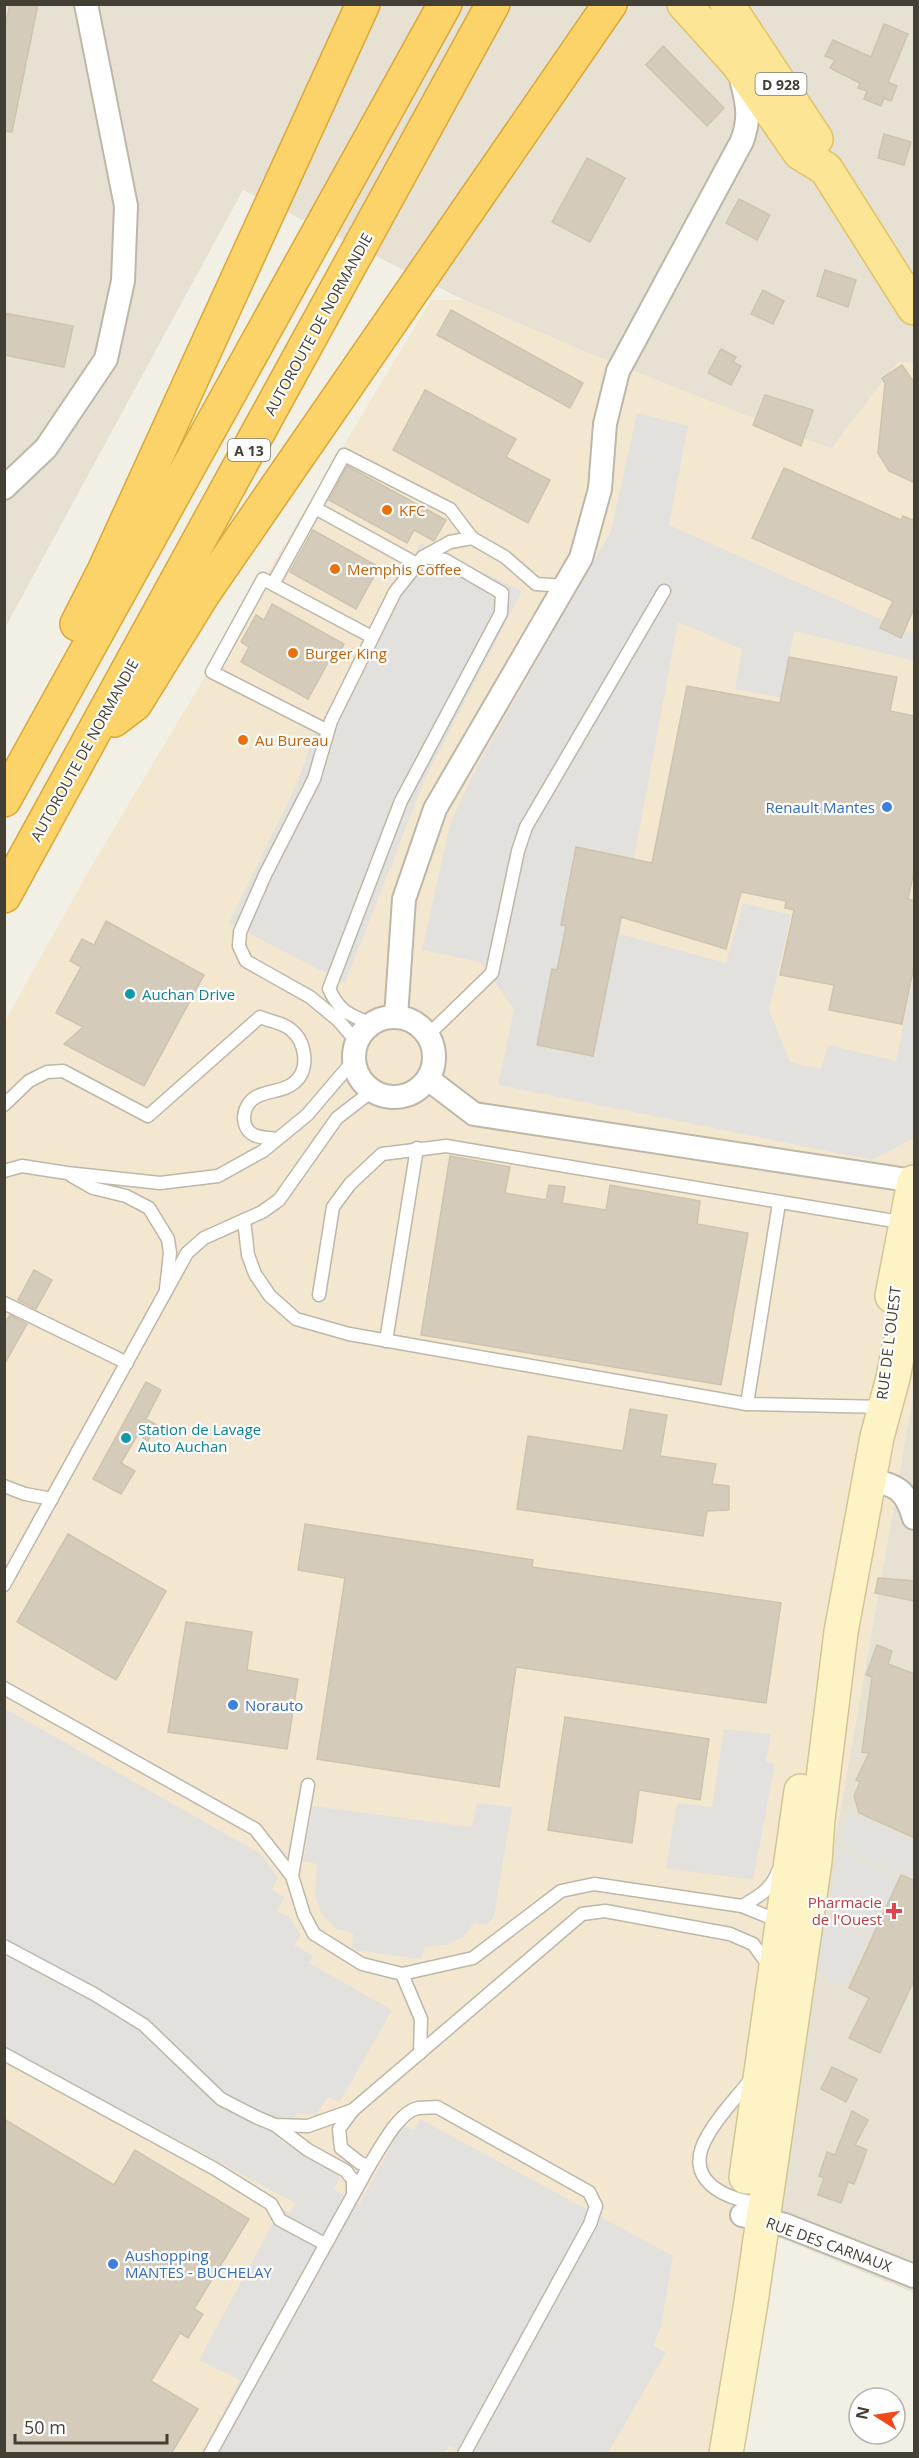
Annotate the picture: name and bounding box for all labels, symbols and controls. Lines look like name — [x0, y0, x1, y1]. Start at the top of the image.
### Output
road number: D 928 — [756, 73, 806, 95]
street label: AUTOROUTE DE NORMANDIE — [259, 229, 377, 419]
road number: A 13 — [228, 439, 270, 461]
place label: KFC — [399, 500, 425, 520]
marker: KFC — [380, 503, 394, 517]
place label: Memphis Coffee — [347, 559, 461, 579]
marker: Memphis Coffee — [328, 562, 342, 576]
place label: Burger King — [305, 643, 387, 663]
marker: Burger King — [286, 646, 300, 660]
street label: AUTOROUTE DE NORMANDIE — [25, 655, 143, 845]
place label: Au Bureau — [255, 730, 329, 750]
marker: Au Bureau — [236, 733, 250, 747]
place label: Renault Mantes — [766, 797, 875, 817]
marker: Renault Mantes — [880, 800, 894, 814]
place label: Auchan Drive — [142, 984, 235, 1004]
marker: Auchan Drive — [123, 987, 137, 1001]
street label: RUE DE L'OUEST — [871, 1284, 905, 1401]
place label: Station de Lavage Auto Auchan — [138, 1419, 261, 1456]
marker: Station de Lavage Auto Auchan — [119, 1431, 133, 1445]
place label: Norauto — [245, 1695, 303, 1715]
marker: Norauto — [226, 1698, 240, 1712]
place label: Pharmacie de l'Ouest — [808, 1892, 882, 1929]
marker: Pharmacie de l'Ouest — [887, 1904, 901, 1918]
street label: RUE DES CARNAUX — [763, 2212, 895, 2276]
place label: Aushopping MANTES - BUCHELAY — [125, 2245, 272, 2282]
marker: Aushopping MANTES - BUCHELAY — [106, 2257, 120, 2271]
north arrow — [847, 2386, 907, 2446]
text: N — [850, 2404, 874, 2422]
scale bar — [15, 2407, 166, 2445]
text: 50 m — [24, 2415, 66, 2439]

